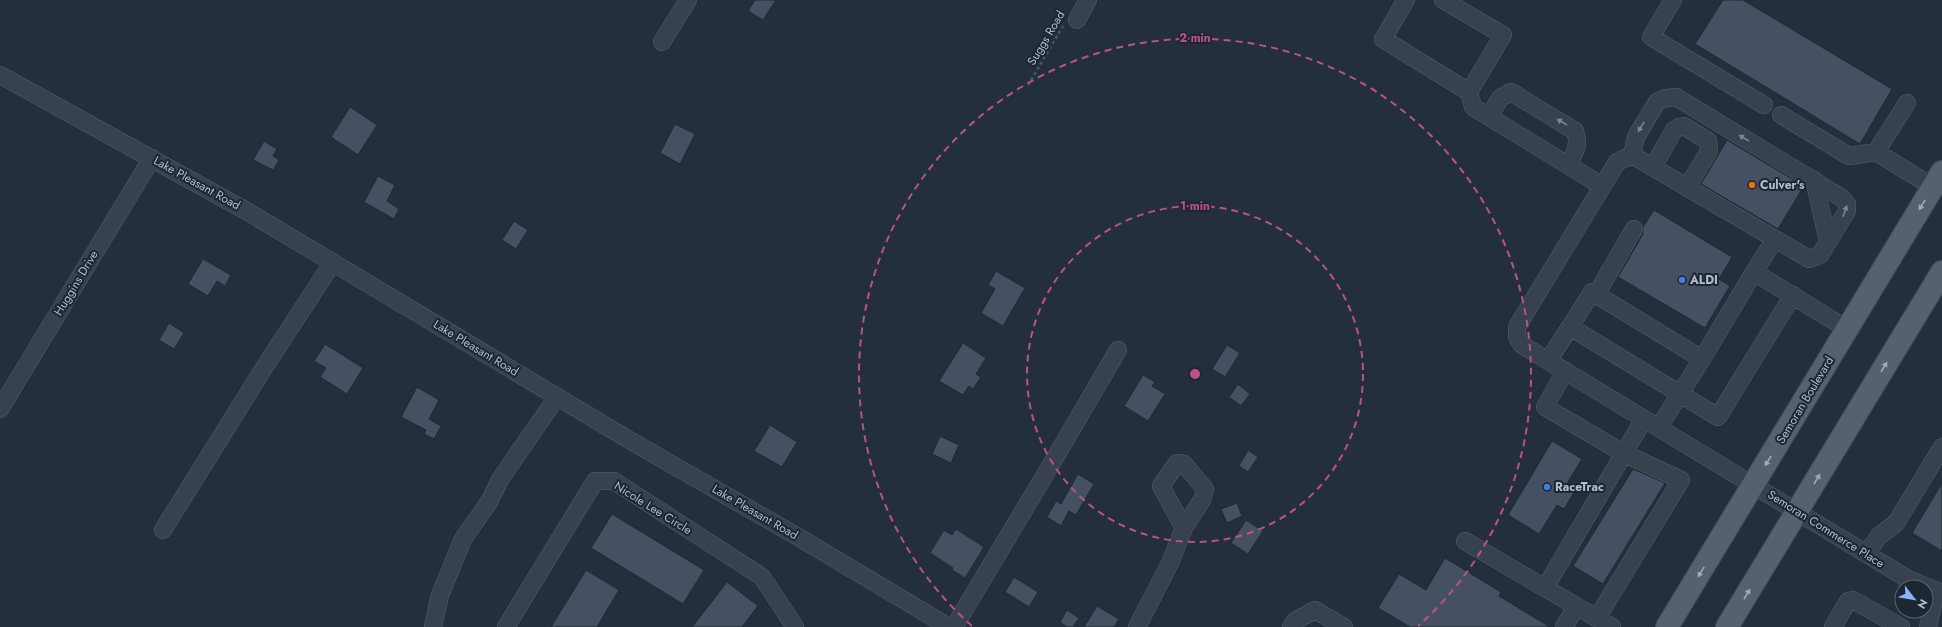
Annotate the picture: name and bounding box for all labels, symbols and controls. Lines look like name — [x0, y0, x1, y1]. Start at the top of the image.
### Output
street label: Suggs Road — [1023, 7, 1069, 69]
text: 2 min — [1179, 29, 1211, 47]
one-way arrow — [1556, 119, 1568, 126]
one-way arrow — [1638, 122, 1645, 133]
one-way arrow — [1738, 135, 1750, 142]
street label: Lake Pleasant Road — [150, 152, 244, 214]
place label: Culver's — [1760, 176, 1805, 194]
marker: Culver's — [1747, 180, 1757, 190]
text: 1 min — [1180, 197, 1210, 215]
one-way arrow — [1918, 199, 1925, 211]
one-way arrow — [1842, 204, 1848, 216]
street label: Huggins Drive — [49, 247, 103, 319]
place label: ALDI — [1689, 271, 1718, 289]
marker: ALDI — [1677, 275, 1687, 285]
street label: Lake Pleasant Road — [430, 315, 522, 381]
street label: Semoran Boulevard — [1772, 353, 1838, 447]
one-way arrow — [1880, 362, 1888, 372]
centre of rings — [1188, 367, 1202, 381]
one-way arrow — [1764, 456, 1772, 466]
one-way arrow — [1813, 473, 1820, 485]
street label: Nicole Lee Circle — [611, 477, 695, 539]
place label: RaceTrac — [1555, 478, 1604, 496]
street label: Lake Pleasant Road — [709, 480, 801, 544]
marker: RaceTrac — [1542, 482, 1552, 492]
street label: Semoran Commerce Place — [1764, 486, 1888, 572]
one-way arrow — [1697, 566, 1704, 578]
north arrow — [1894, 579, 1934, 619]
one-way arrow — [1743, 588, 1750, 600]
text: N — [1913, 596, 1932, 612]

